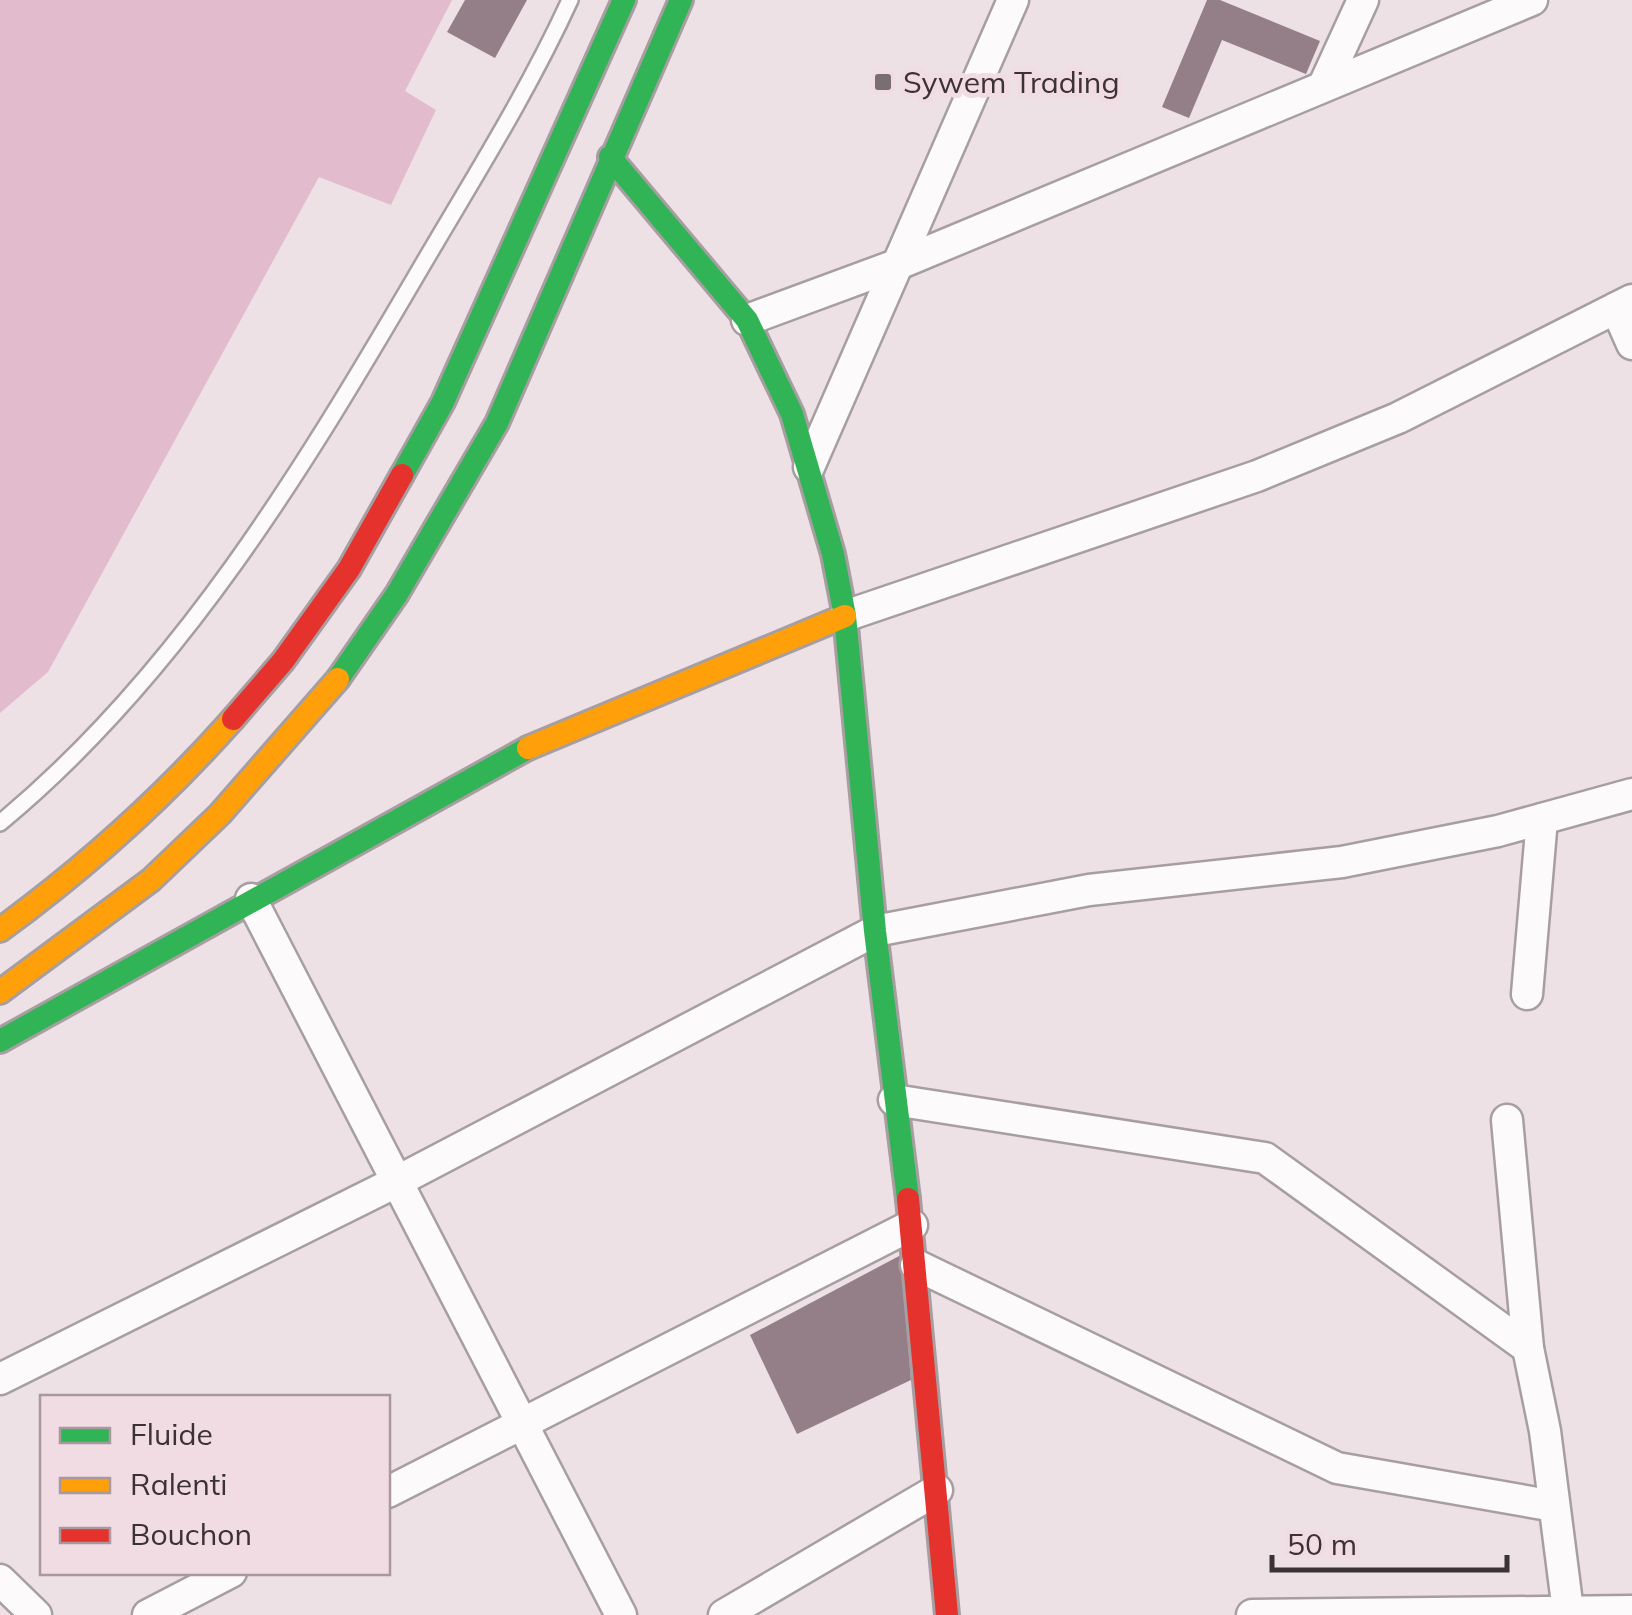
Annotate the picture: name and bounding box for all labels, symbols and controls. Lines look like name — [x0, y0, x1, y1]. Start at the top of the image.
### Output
place label: Sywem Trading — [903, 63, 1120, 101]
marker: Sywem Trading — [872, 71, 894, 93]
legend — [40, 1395, 390, 1575]
text: Fluide — [130, 1415, 213, 1453]
text: Ralenti — [130, 1465, 227, 1503]
scale bar — [1272, 1510, 1507, 1572]
text: Bouchon — [130, 1515, 252, 1553]
text: 50 m — [1287, 1525, 1357, 1563]

